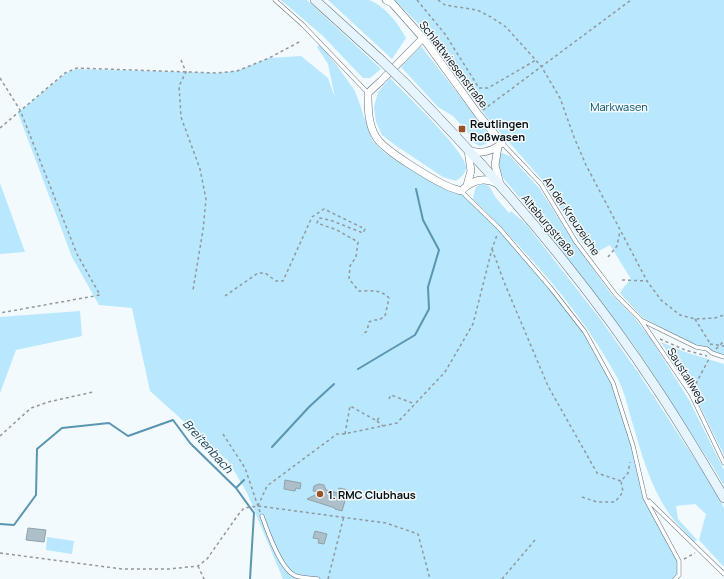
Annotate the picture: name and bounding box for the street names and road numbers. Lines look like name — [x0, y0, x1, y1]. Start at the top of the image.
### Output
street label: Schlattwiesenstraße — [416, 17, 492, 111]
street label: An der Kreuzeiche — [540, 174, 604, 259]
street label: Alteburgstraße — [519, 191, 580, 260]
street label: Saustallweg — [664, 345, 710, 405]

